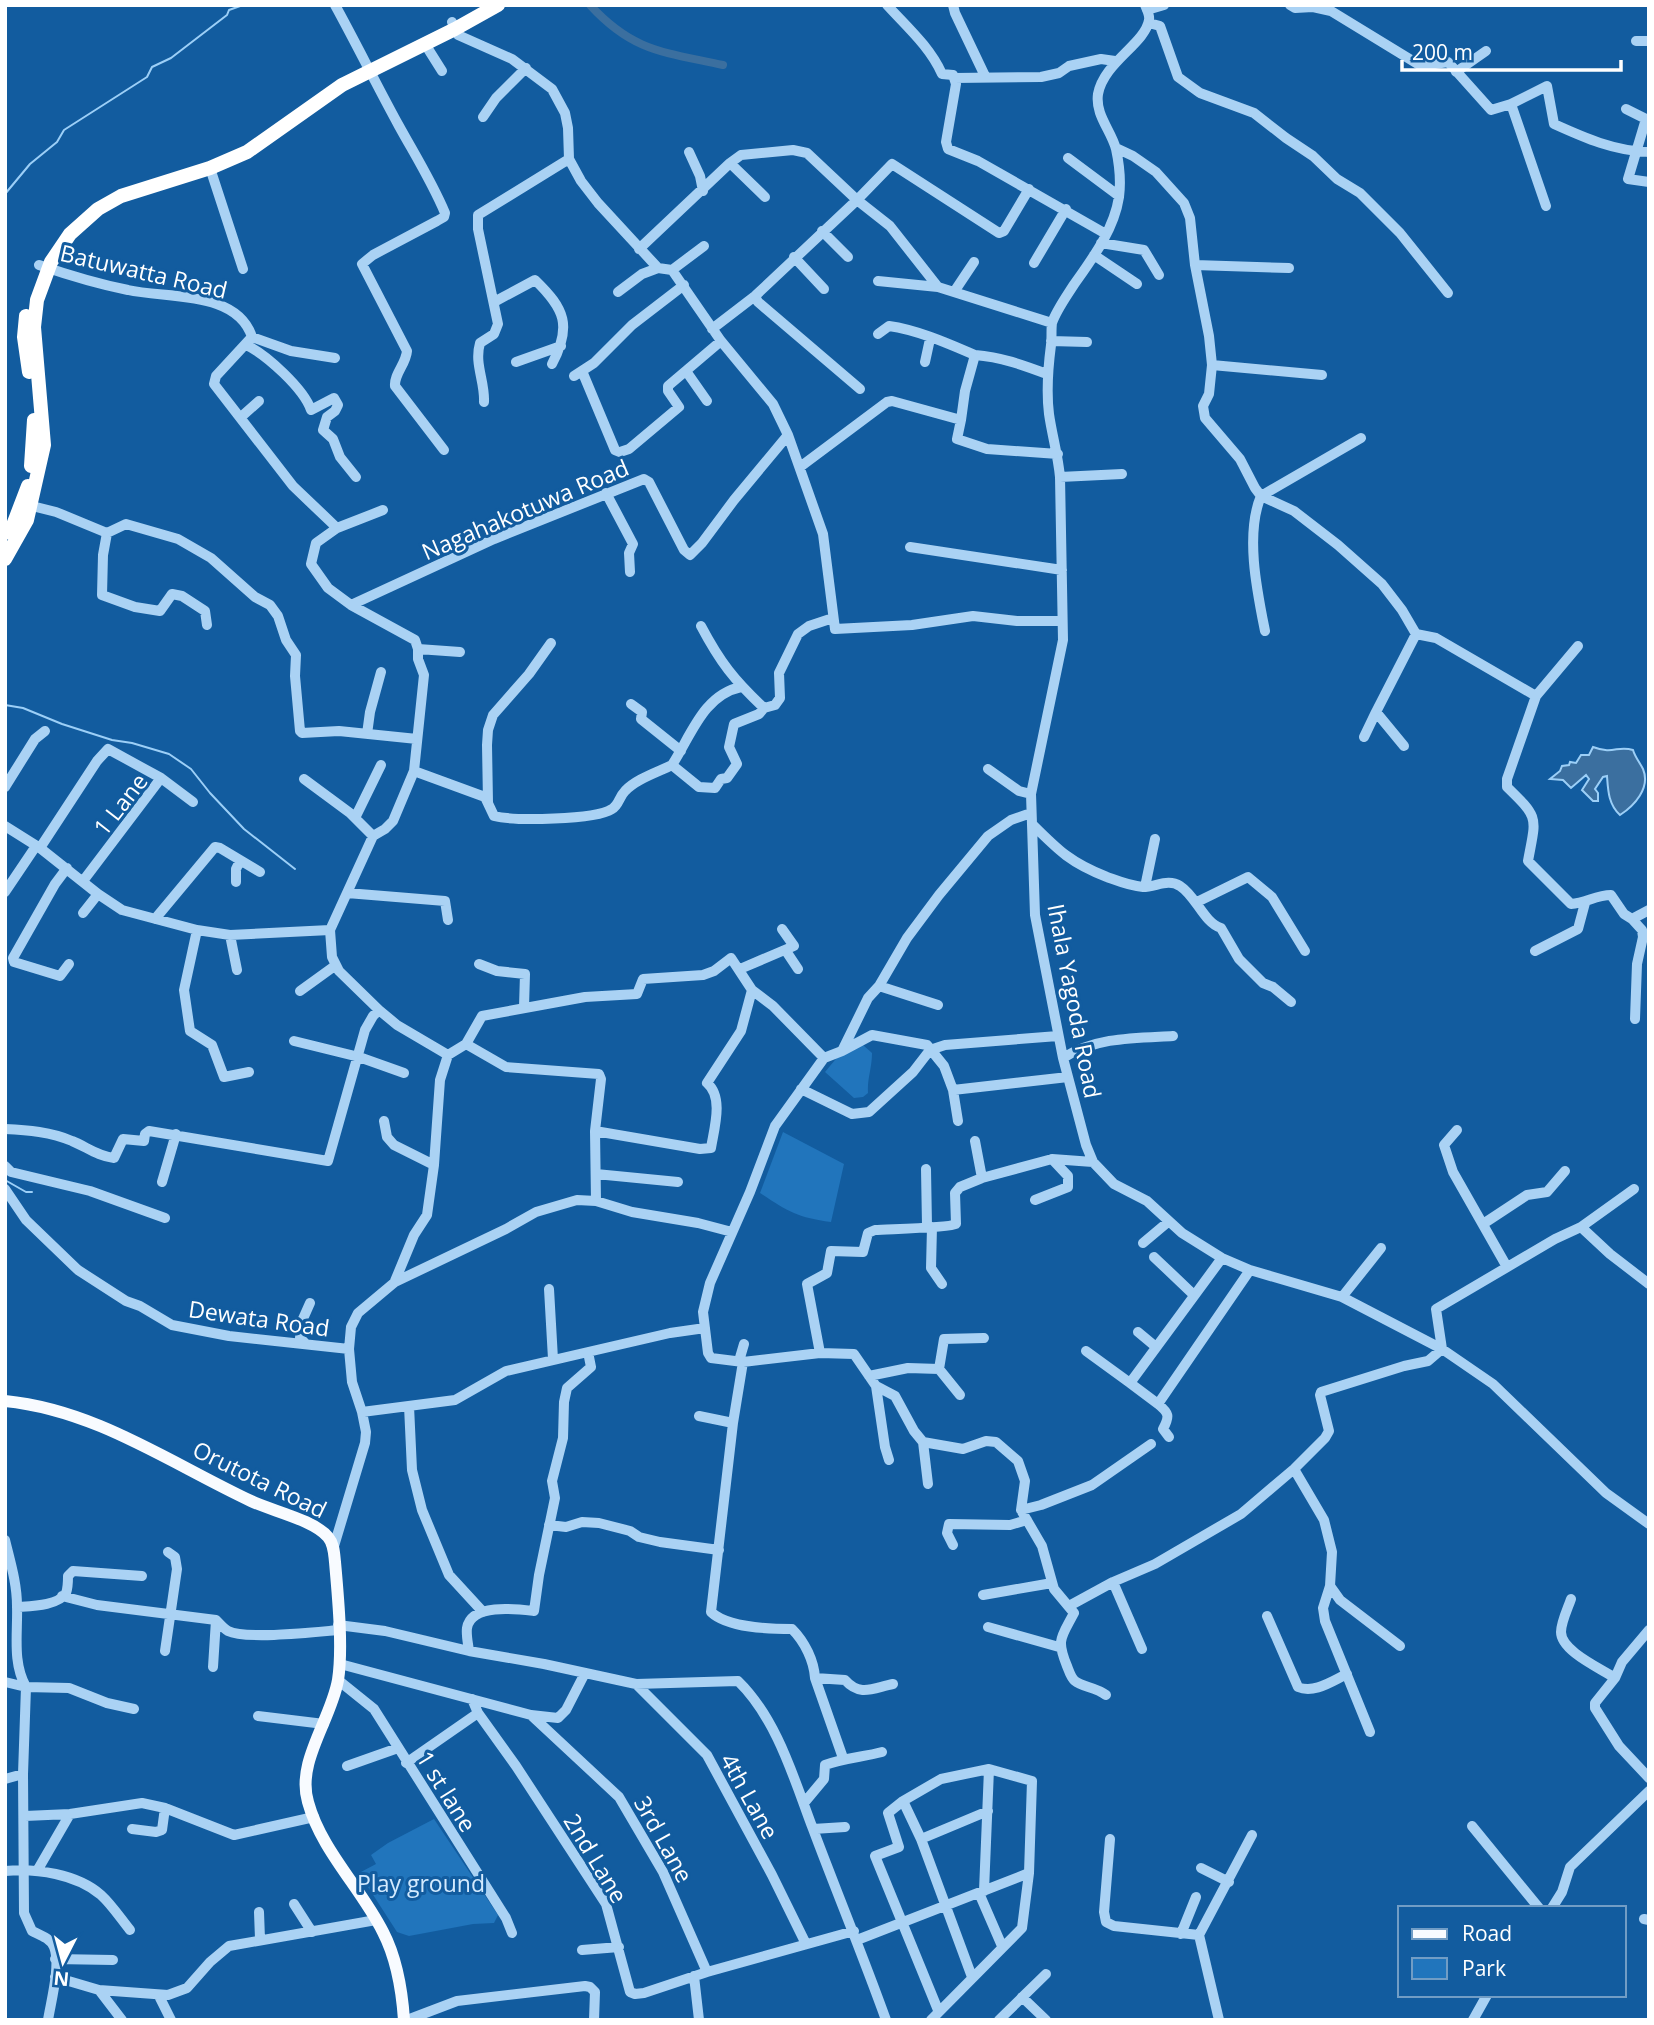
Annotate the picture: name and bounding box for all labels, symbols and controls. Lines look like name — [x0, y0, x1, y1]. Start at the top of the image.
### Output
scale bar — [1402, 28, 1621, 72]
text: 200 m — [1412, 38, 1473, 66]
street label: Batuwatta Road — [57, 236, 231, 306]
street label: Nagahakotuwa Road — [417, 451, 633, 567]
street label: 1 Lane — [86, 766, 154, 842]
street label: Ihala Yagoda Road — [1040, 901, 1110, 1101]
street label: Dewata Road — [186, 1292, 332, 1344]
street label: Orutota Road — [188, 1433, 332, 1525]
street label: 1 st lane — [410, 1744, 484, 1838]
street label: 4th Lane — [713, 1747, 787, 1845]
street label: 3rd Lane — [627, 1790, 701, 1888]
street label: 2nd Lane — [557, 1807, 635, 1909]
park label: Play ground — [357, 1867, 485, 1899]
legend — [1398, 1906, 1626, 1997]
text: Road — [1462, 1919, 1512, 1947]
north arrow — [28, 1927, 98, 1997]
text: Park — [1462, 1954, 1506, 1982]
text: N — [52, 1965, 70, 1993]

